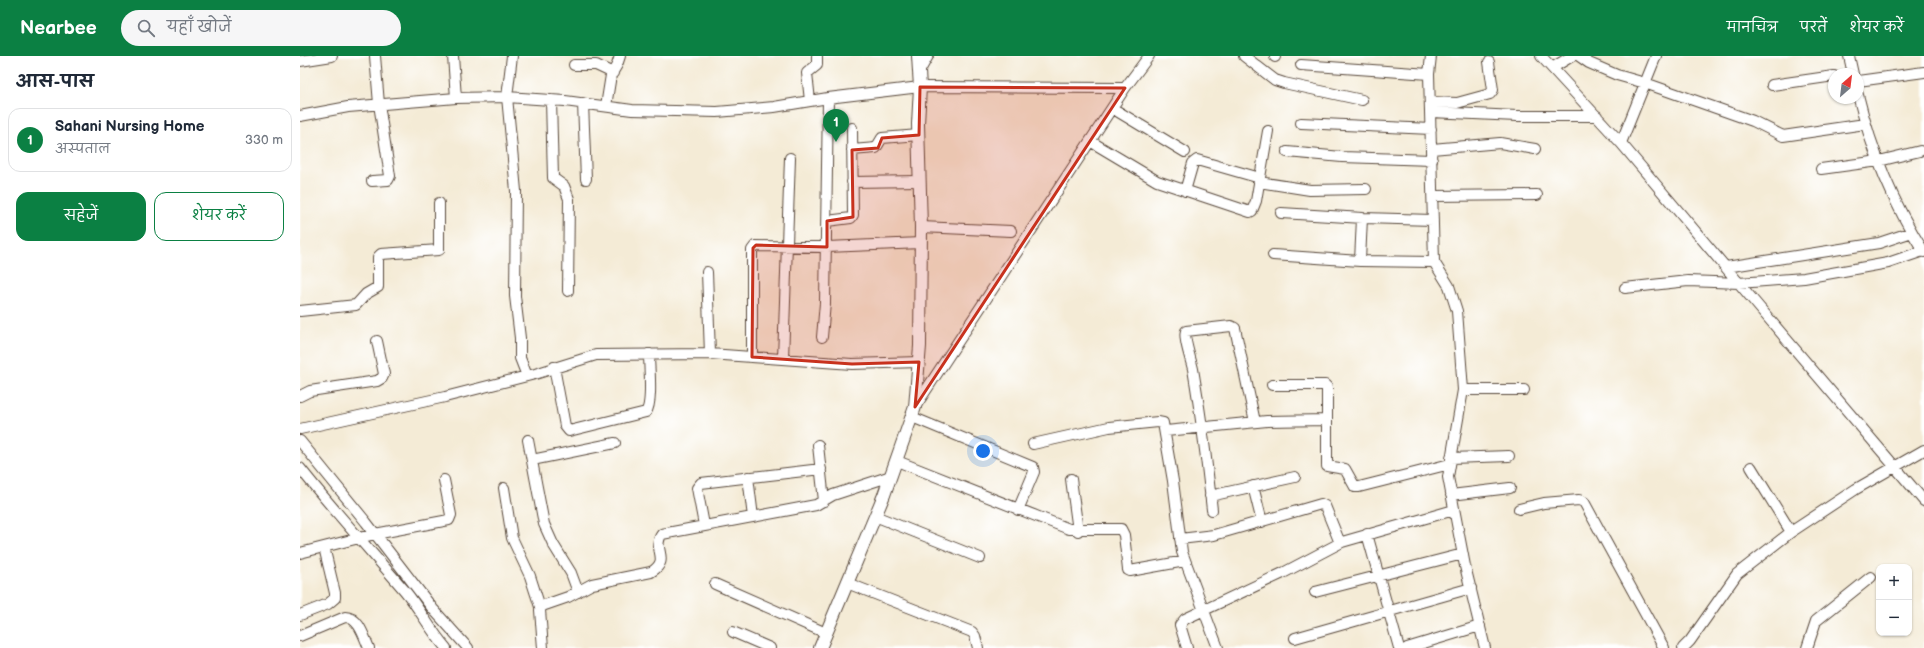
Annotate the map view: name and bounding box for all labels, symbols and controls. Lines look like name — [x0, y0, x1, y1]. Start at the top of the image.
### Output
search box — [121, 10, 401, 46]
text: Nearbee — [20, 17, 97, 40]
icon: search — [135, 17, 157, 39]
text: यहाँ खोजें — [167, 18, 231, 37]
text: मानचित्र — [1726, 19, 1778, 36]
text: परतें — [1800, 19, 1827, 36]
text: शेयर करें — [1849, 19, 1904, 36]
north arrow — [1828, 68, 1864, 104]
text: आस-पास — [16, 72, 94, 92]
pin: 1 — [823, 109, 849, 142]
text: Sahani Nursing Home — [55, 117, 204, 136]
text: 1 — [27, 132, 33, 148]
text: 330 m — [245, 132, 283, 148]
text: अस्पताल — [55, 141, 110, 157]
button: सहेजें — [16, 192, 146, 241]
button: शेयर करें — [154, 192, 284, 241]
your location — [973, 441, 993, 461]
map controls — [1876, 564, 1912, 636]
button: + — [1876, 564, 1912, 600]
button: − — [1876, 600, 1912, 636]

